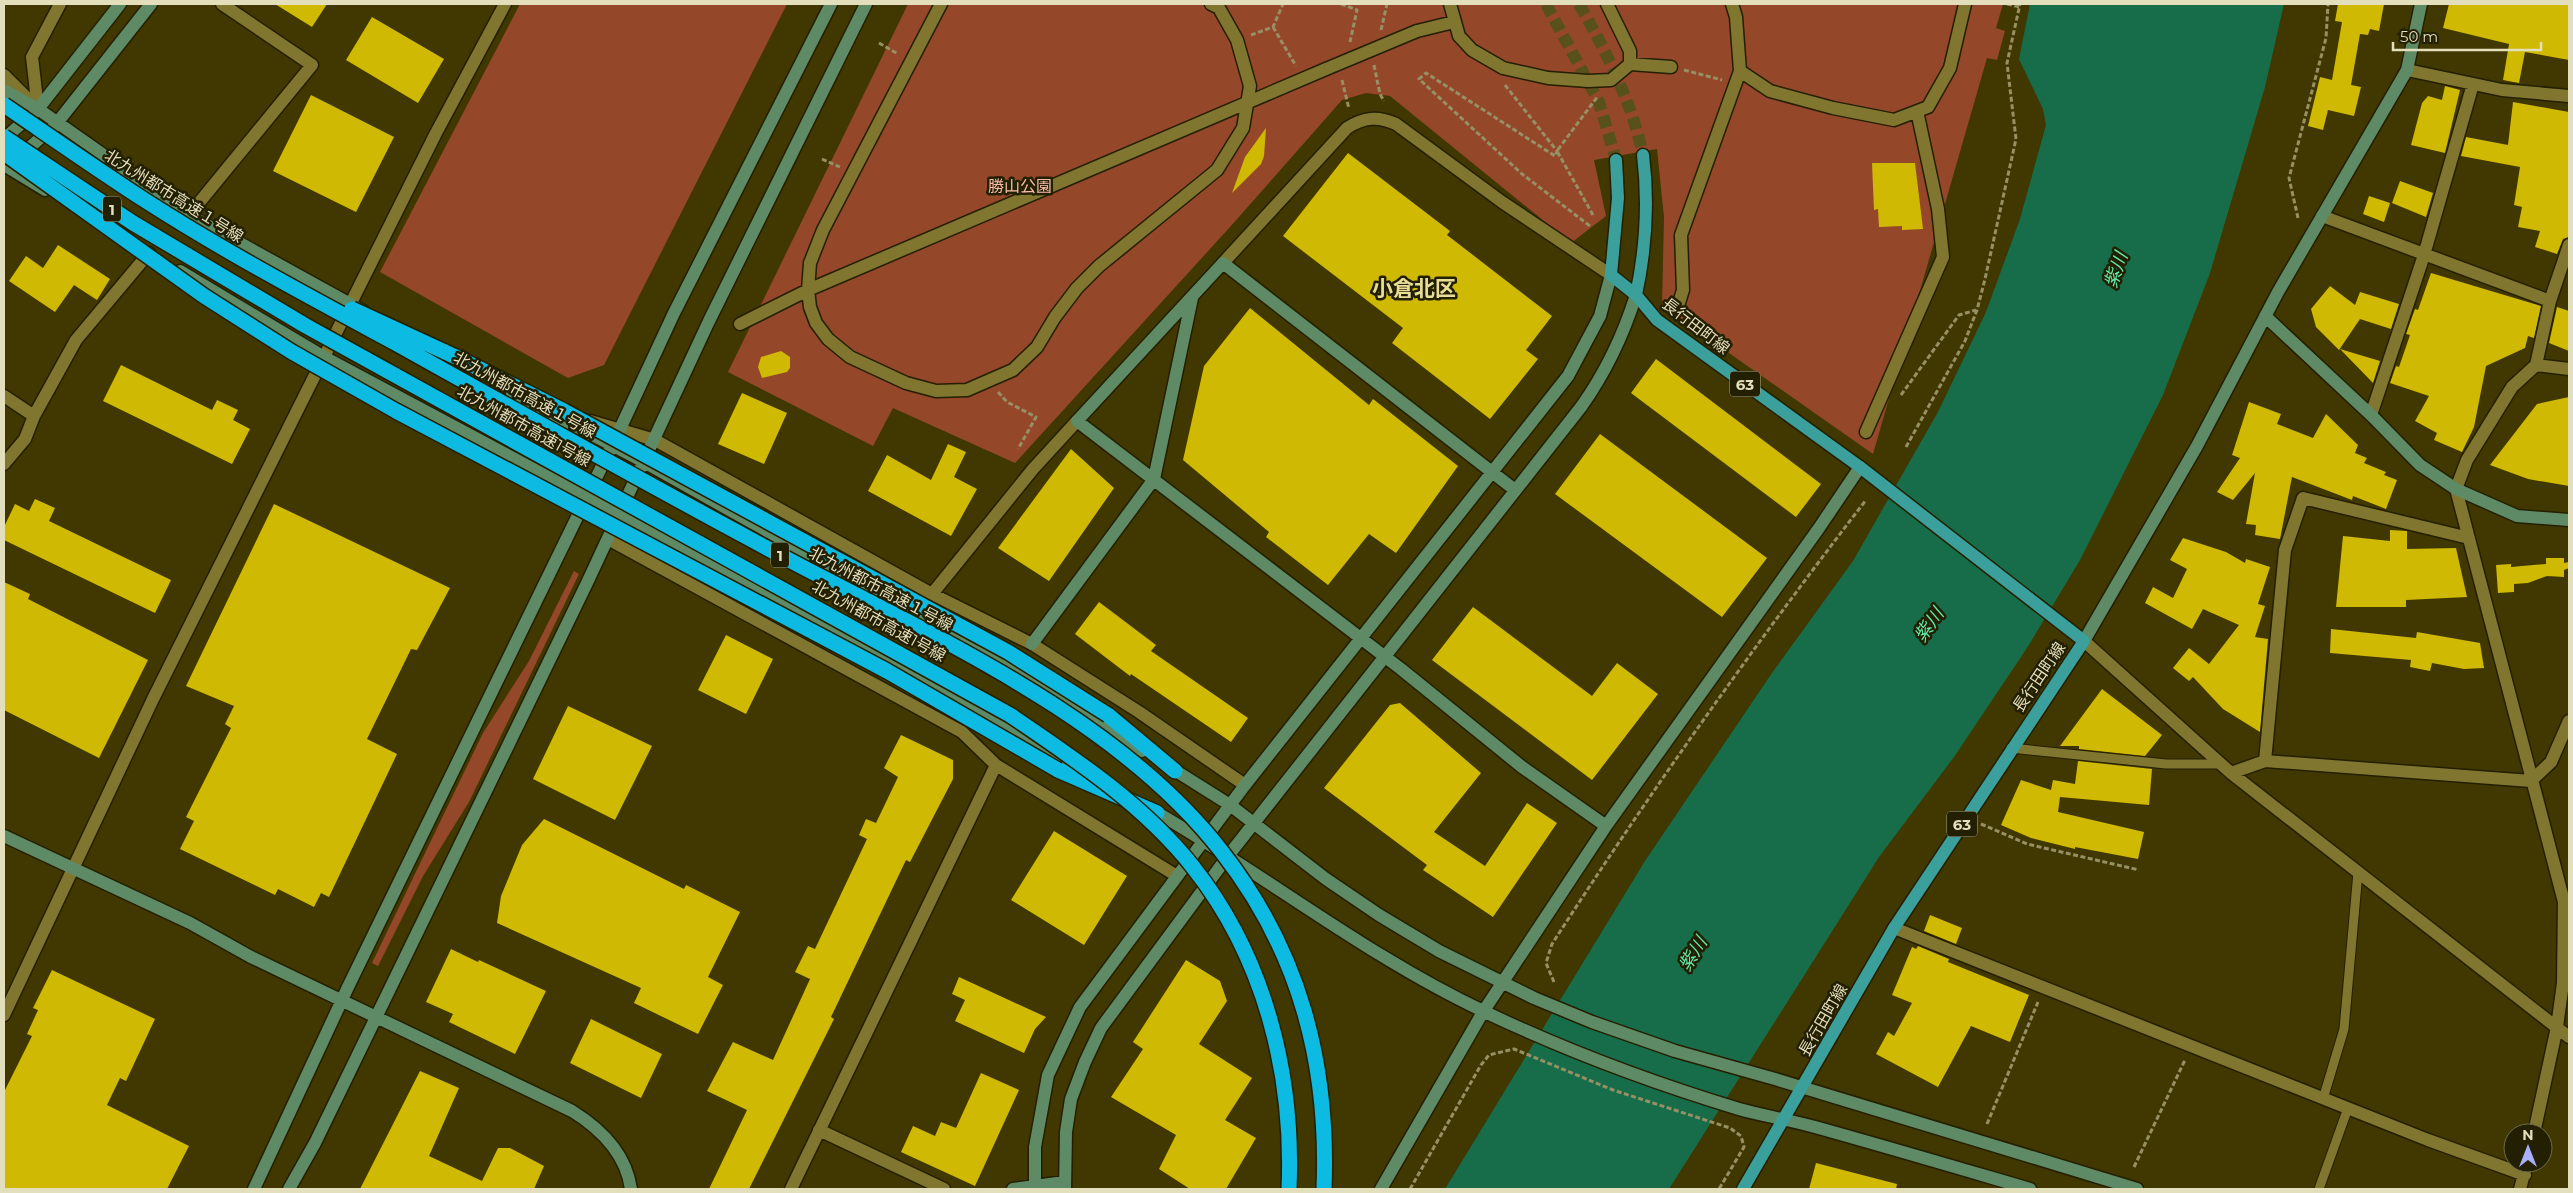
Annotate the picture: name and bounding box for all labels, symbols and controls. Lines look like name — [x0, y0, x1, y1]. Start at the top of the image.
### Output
scale bar — [2393, 20, 2540, 52]
text: 50 m — [2400, 27, 2438, 46]
street label: 北九州都市高速１号線 — [101, 146, 247, 246]
park label: 勝山公園 — [988, 177, 1052, 196]
road number: 1 — [103, 196, 121, 222]
water label: 紫川 — [2100, 248, 2133, 291]
district label: 小倉北区 — [1372, 276, 1456, 301]
street label: 長行田町線 — [1659, 294, 1733, 358]
street label: 北九州都市高速１号線 — [450, 348, 600, 442]
road number: 63 — [1730, 372, 1760, 396]
street label: 北九州都市高速1号線 — [454, 381, 594, 471]
road number: 1 — [771, 542, 789, 568]
street label: 北九州都市高速１号線 — [806, 543, 956, 635]
street label: 北九州都市高速1号線 — [809, 576, 949, 666]
water label: 紫川 — [1910, 602, 1949, 646]
street label: 長行田町線 — [2009, 639, 2069, 715]
road number: 63 — [1947, 812, 1977, 836]
water label: 紫川 — [1674, 931, 1713, 975]
street label: 長行田町線 — [1795, 981, 1851, 1059]
north arrow — [2503, 1123, 2553, 1173]
text: N — [2522, 1126, 2534, 1144]

